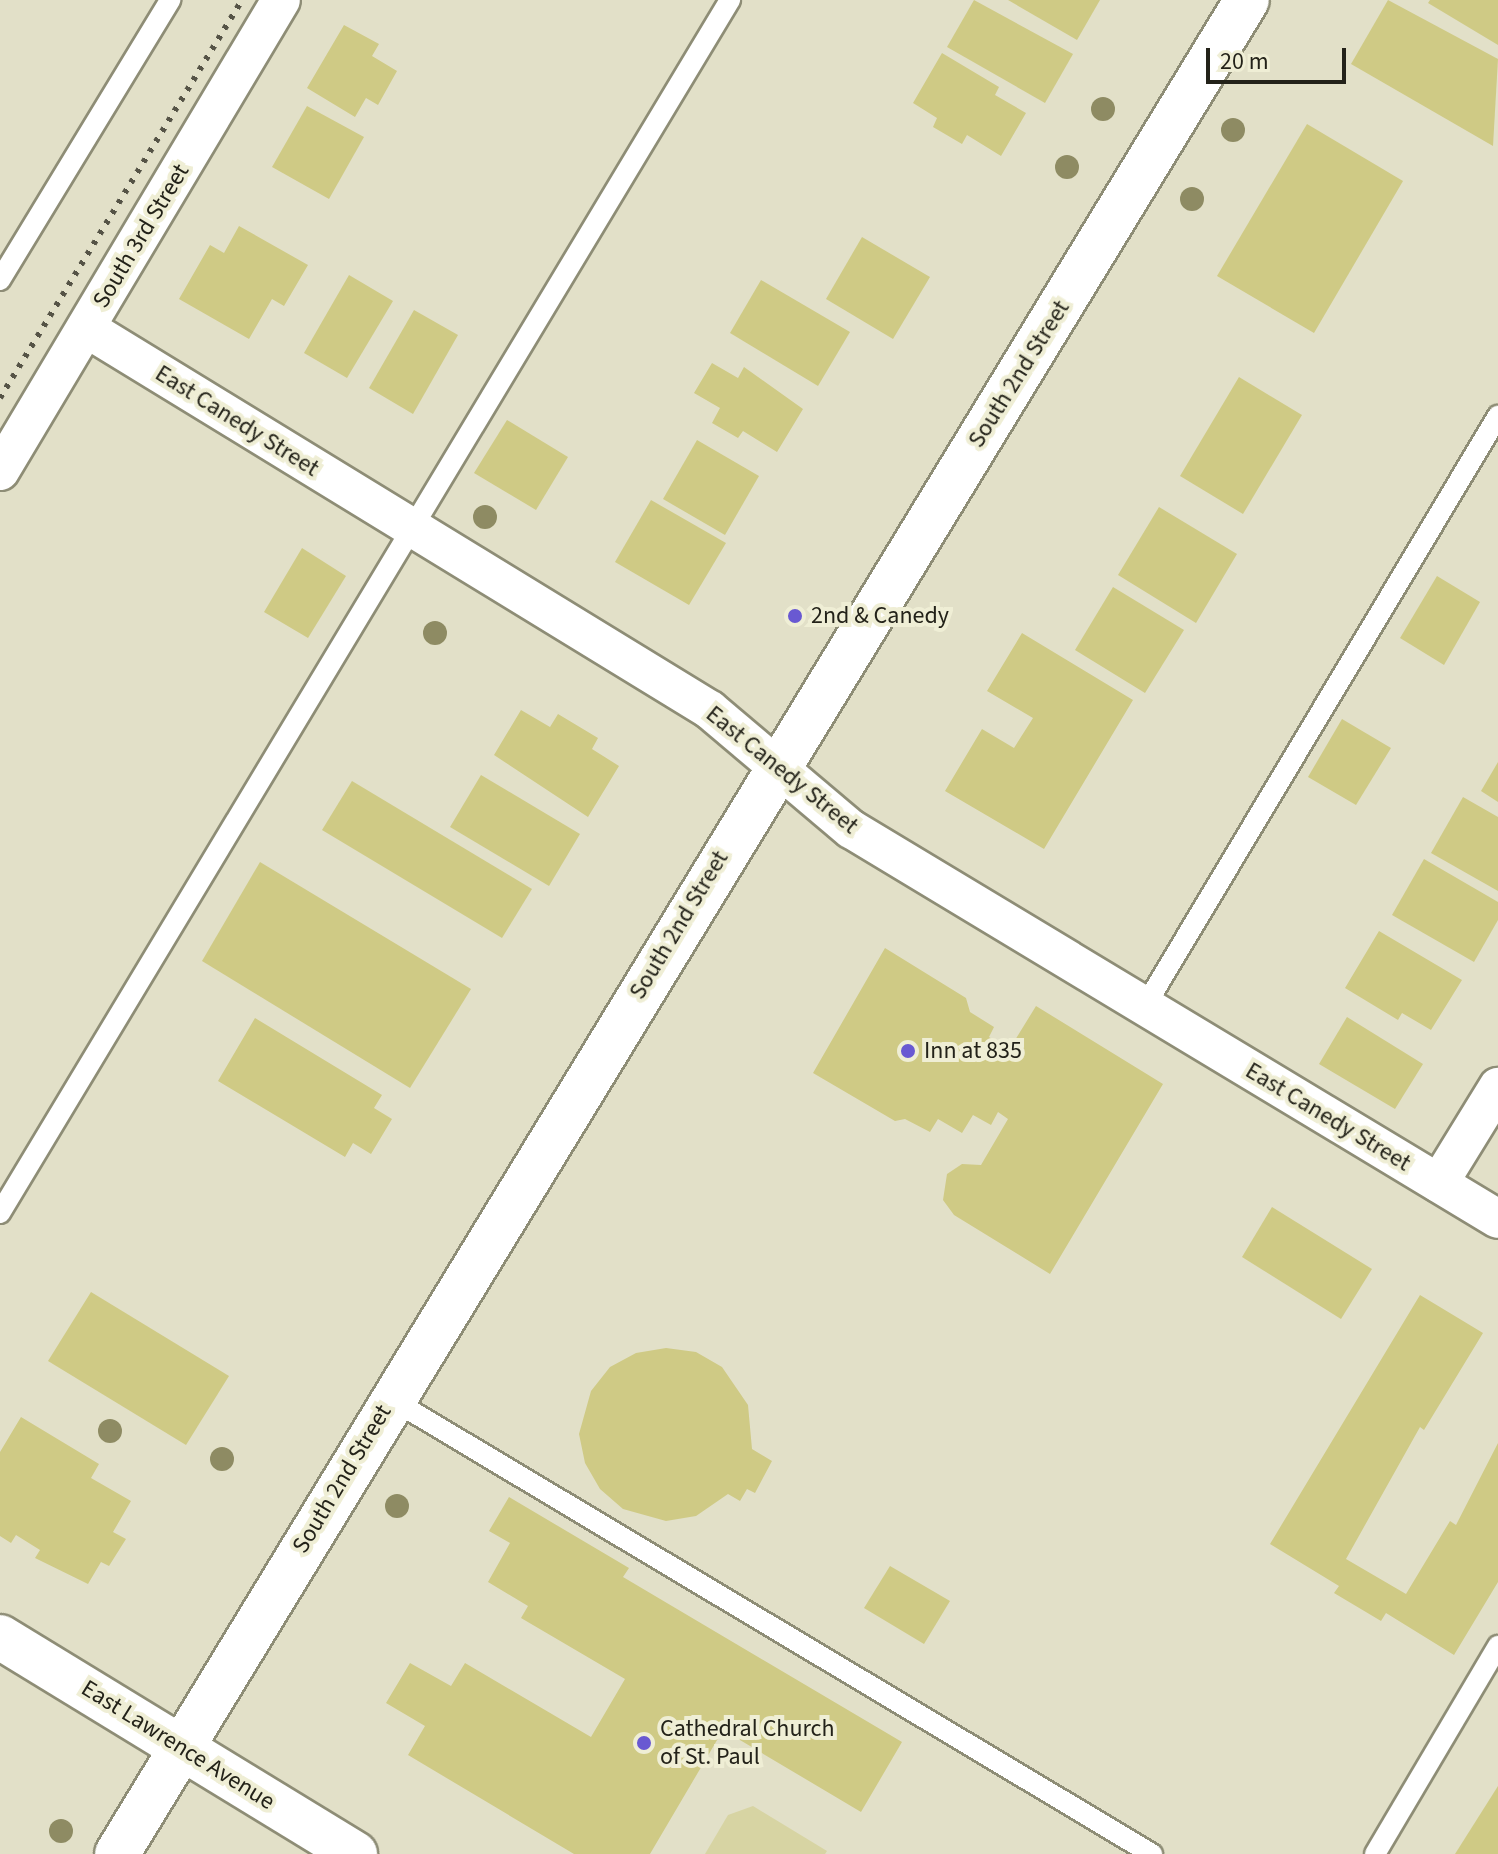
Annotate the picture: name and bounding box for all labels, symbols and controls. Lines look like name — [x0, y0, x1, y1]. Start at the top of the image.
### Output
scale bar — [1210, 32, 1350, 82]
text: 20 m — [1220, 44, 1269, 79]
street label: South 3rd Street — [87, 159, 195, 313]
street label: South 2nd Street — [962, 295, 1076, 453]
street label: East Canedy Street — [150, 359, 324, 483]
place label: 2nd & Canedy — [811, 602, 949, 630]
marker: 2nd & Canedy — [786, 607, 804, 625]
street label: East Canedy Street — [700, 700, 864, 840]
street label: South 2nd Street — [623, 846, 735, 1004]
place label: Inn at 835 — [924, 1037, 1022, 1065]
marker: Inn at 835 — [899, 1042, 917, 1060]
street label: East Canedy Street — [1240, 1056, 1416, 1178]
street label: South 2nd Street — [286, 1400, 398, 1558]
street label: East Lawrence Avenue — [76, 1674, 280, 1816]
place label: Cathedral Church of St. Paul — [660, 1715, 835, 1771]
marker: Cathedral Church of St. Paul — [635, 1734, 653, 1752]

